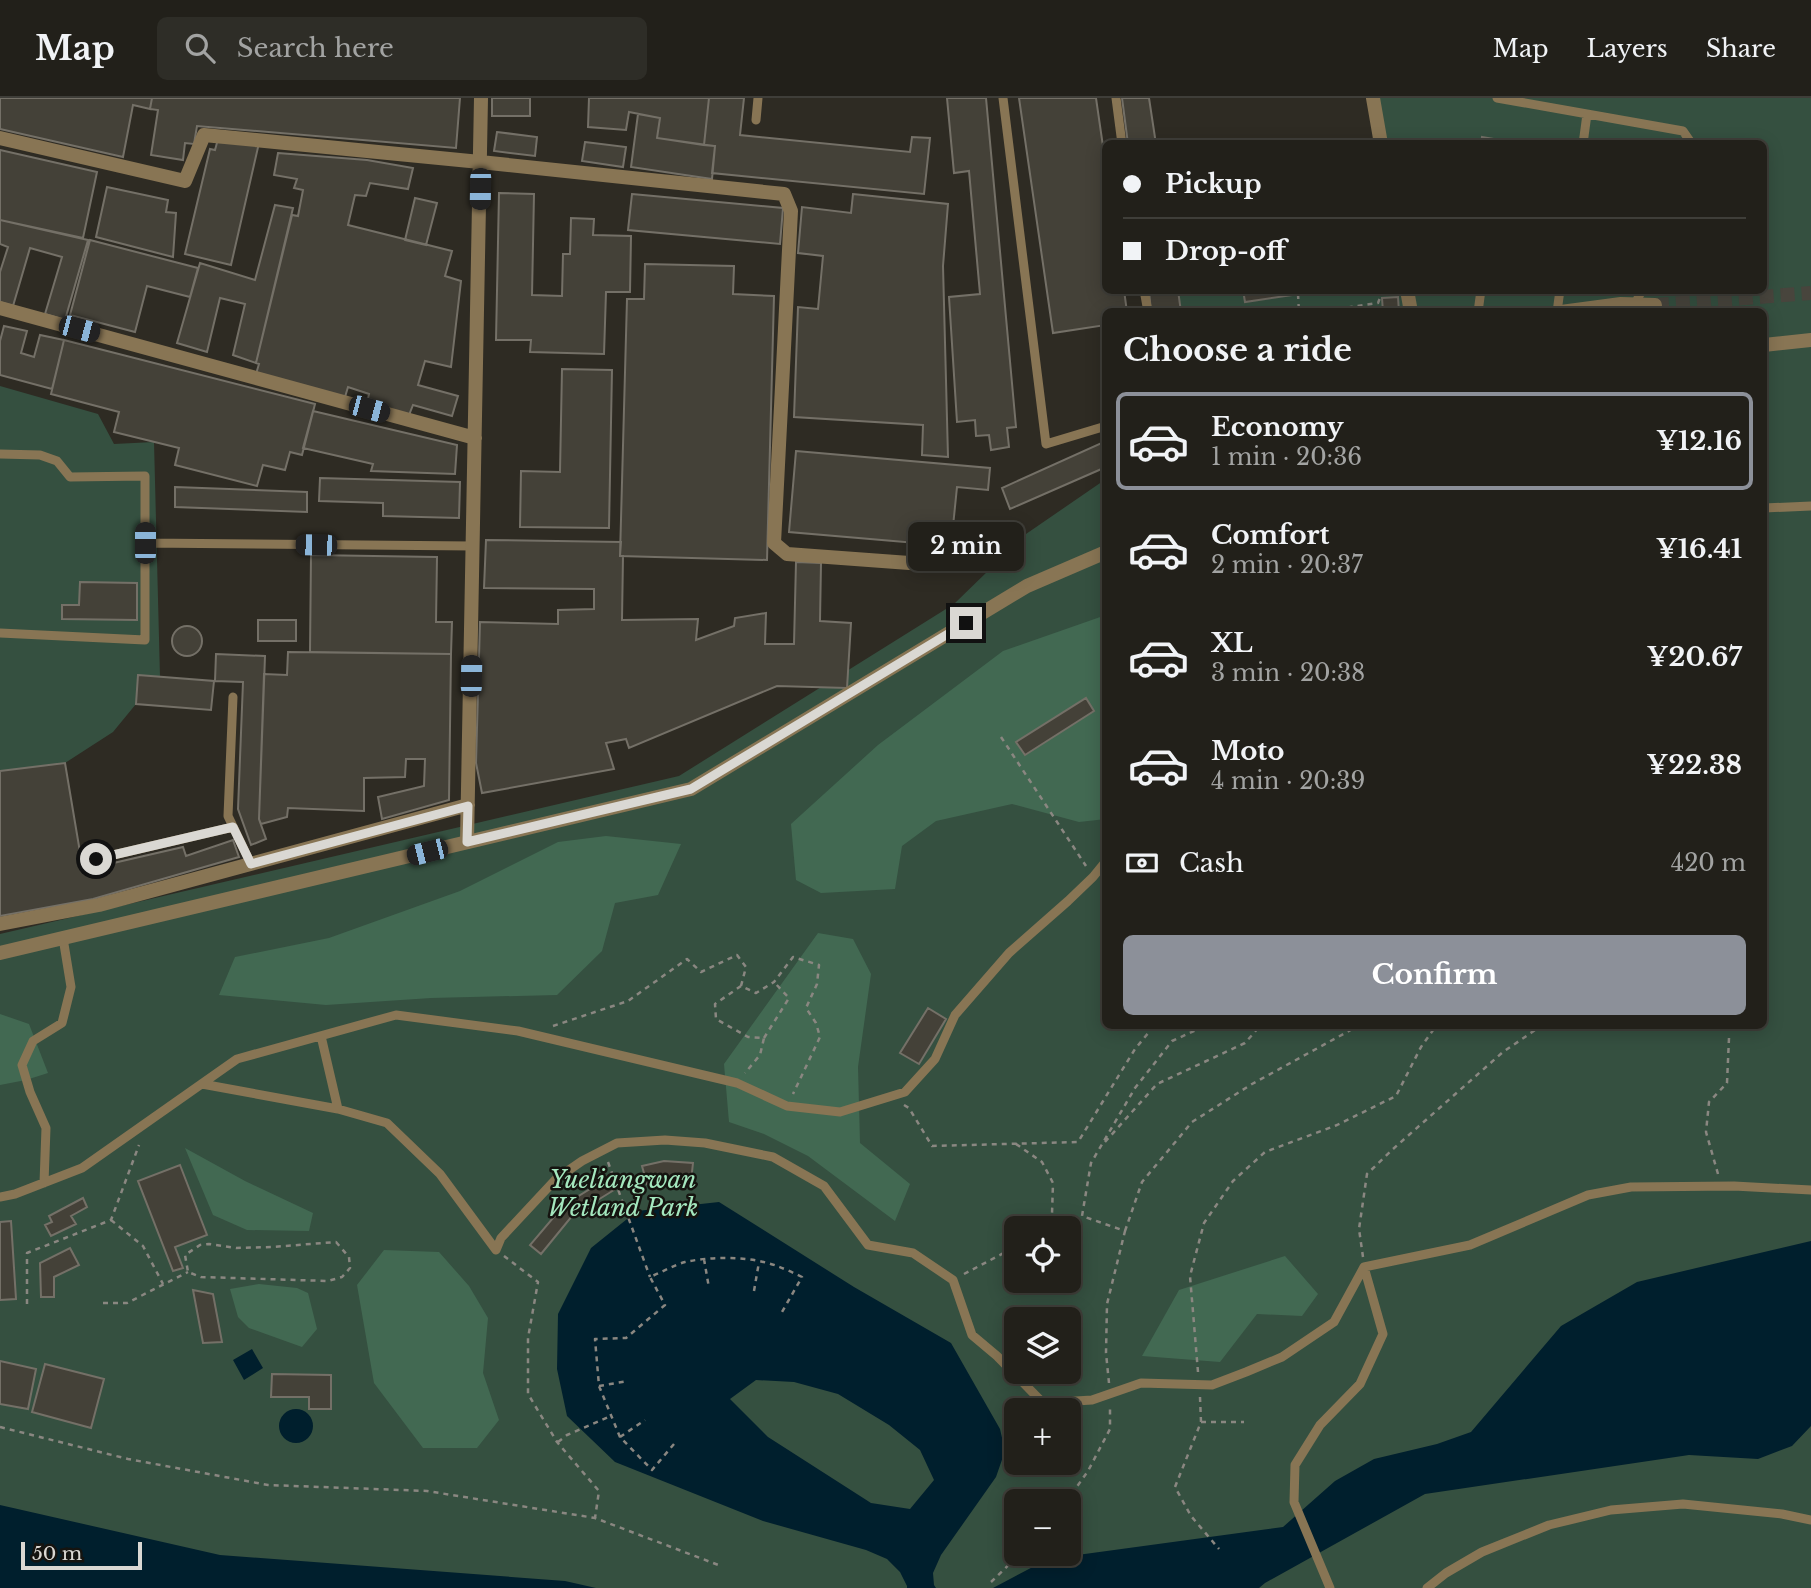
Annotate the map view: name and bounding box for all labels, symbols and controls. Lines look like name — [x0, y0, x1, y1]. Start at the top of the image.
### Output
search box — [157, 17, 647, 80]
text: Map — [35, 28, 115, 69]
icon: search — [181, 29, 219, 67]
text: Search here — [237, 32, 394, 64]
text: Map — [1493, 34, 1549, 63]
text: Layers — [1587, 34, 1668, 63]
text: Share — [1706, 34, 1776, 63]
car — [470, 168, 491, 210]
text: Pickup — [1165, 168, 1262, 200]
text: Drop-off — [1165, 235, 1286, 267]
car — [56, 313, 103, 345]
text: Choose a ride — [1123, 330, 1352, 370]
car — [346, 393, 393, 425]
icon: car — [1127, 410, 1190, 473]
text: Economy — [1211, 411, 1344, 443]
text: ¥12.16 — [1656, 425, 1742, 457]
text: 1 min · 20:36 — [1211, 443, 1362, 471]
icon: car — [1127, 518, 1190, 581]
text: Comfort — [1211, 519, 1329, 551]
car — [135, 522, 156, 564]
callout: 2 min — [908, 522, 1024, 570]
text: 2 min — [930, 532, 1002, 560]
text: ¥16.41 — [1656, 533, 1742, 565]
car — [295, 534, 338, 556]
text: 2 min · 20:37 — [1211, 551, 1363, 579]
route end — [950, 607, 982, 639]
icon: car — [1127, 626, 1190, 689]
text: XL — [1211, 627, 1253, 659]
text: ¥20.67 — [1646, 641, 1742, 673]
car — [461, 655, 482, 697]
text: 3 min · 20:38 — [1211, 659, 1365, 687]
icon: car — [1127, 734, 1190, 797]
text: Moto — [1211, 735, 1284, 767]
text: ¥22.38 — [1646, 749, 1742, 781]
text: 4 min · 20:39 — [1211, 767, 1365, 795]
car — [405, 837, 450, 867]
route start — [80, 843, 112, 875]
icon: cash — [1123, 844, 1161, 882]
text: Cash — [1179, 847, 1244, 879]
text: 420 m — [1671, 849, 1746, 877]
button: Confirm — [1123, 935, 1746, 1015]
park label: Yueliangwan Wetland Park — [548, 1165, 698, 1222]
map controls — [1004, 1216, 1081, 1566]
button: locate — [1004, 1216, 1081, 1293]
button: layers — [1004, 1307, 1081, 1384]
button: + — [1004, 1398, 1081, 1475]
button: − — [1004, 1489, 1081, 1566]
scale bar — [21, 1539, 142, 1571]
text: 50 m — [32, 1542, 82, 1565]

